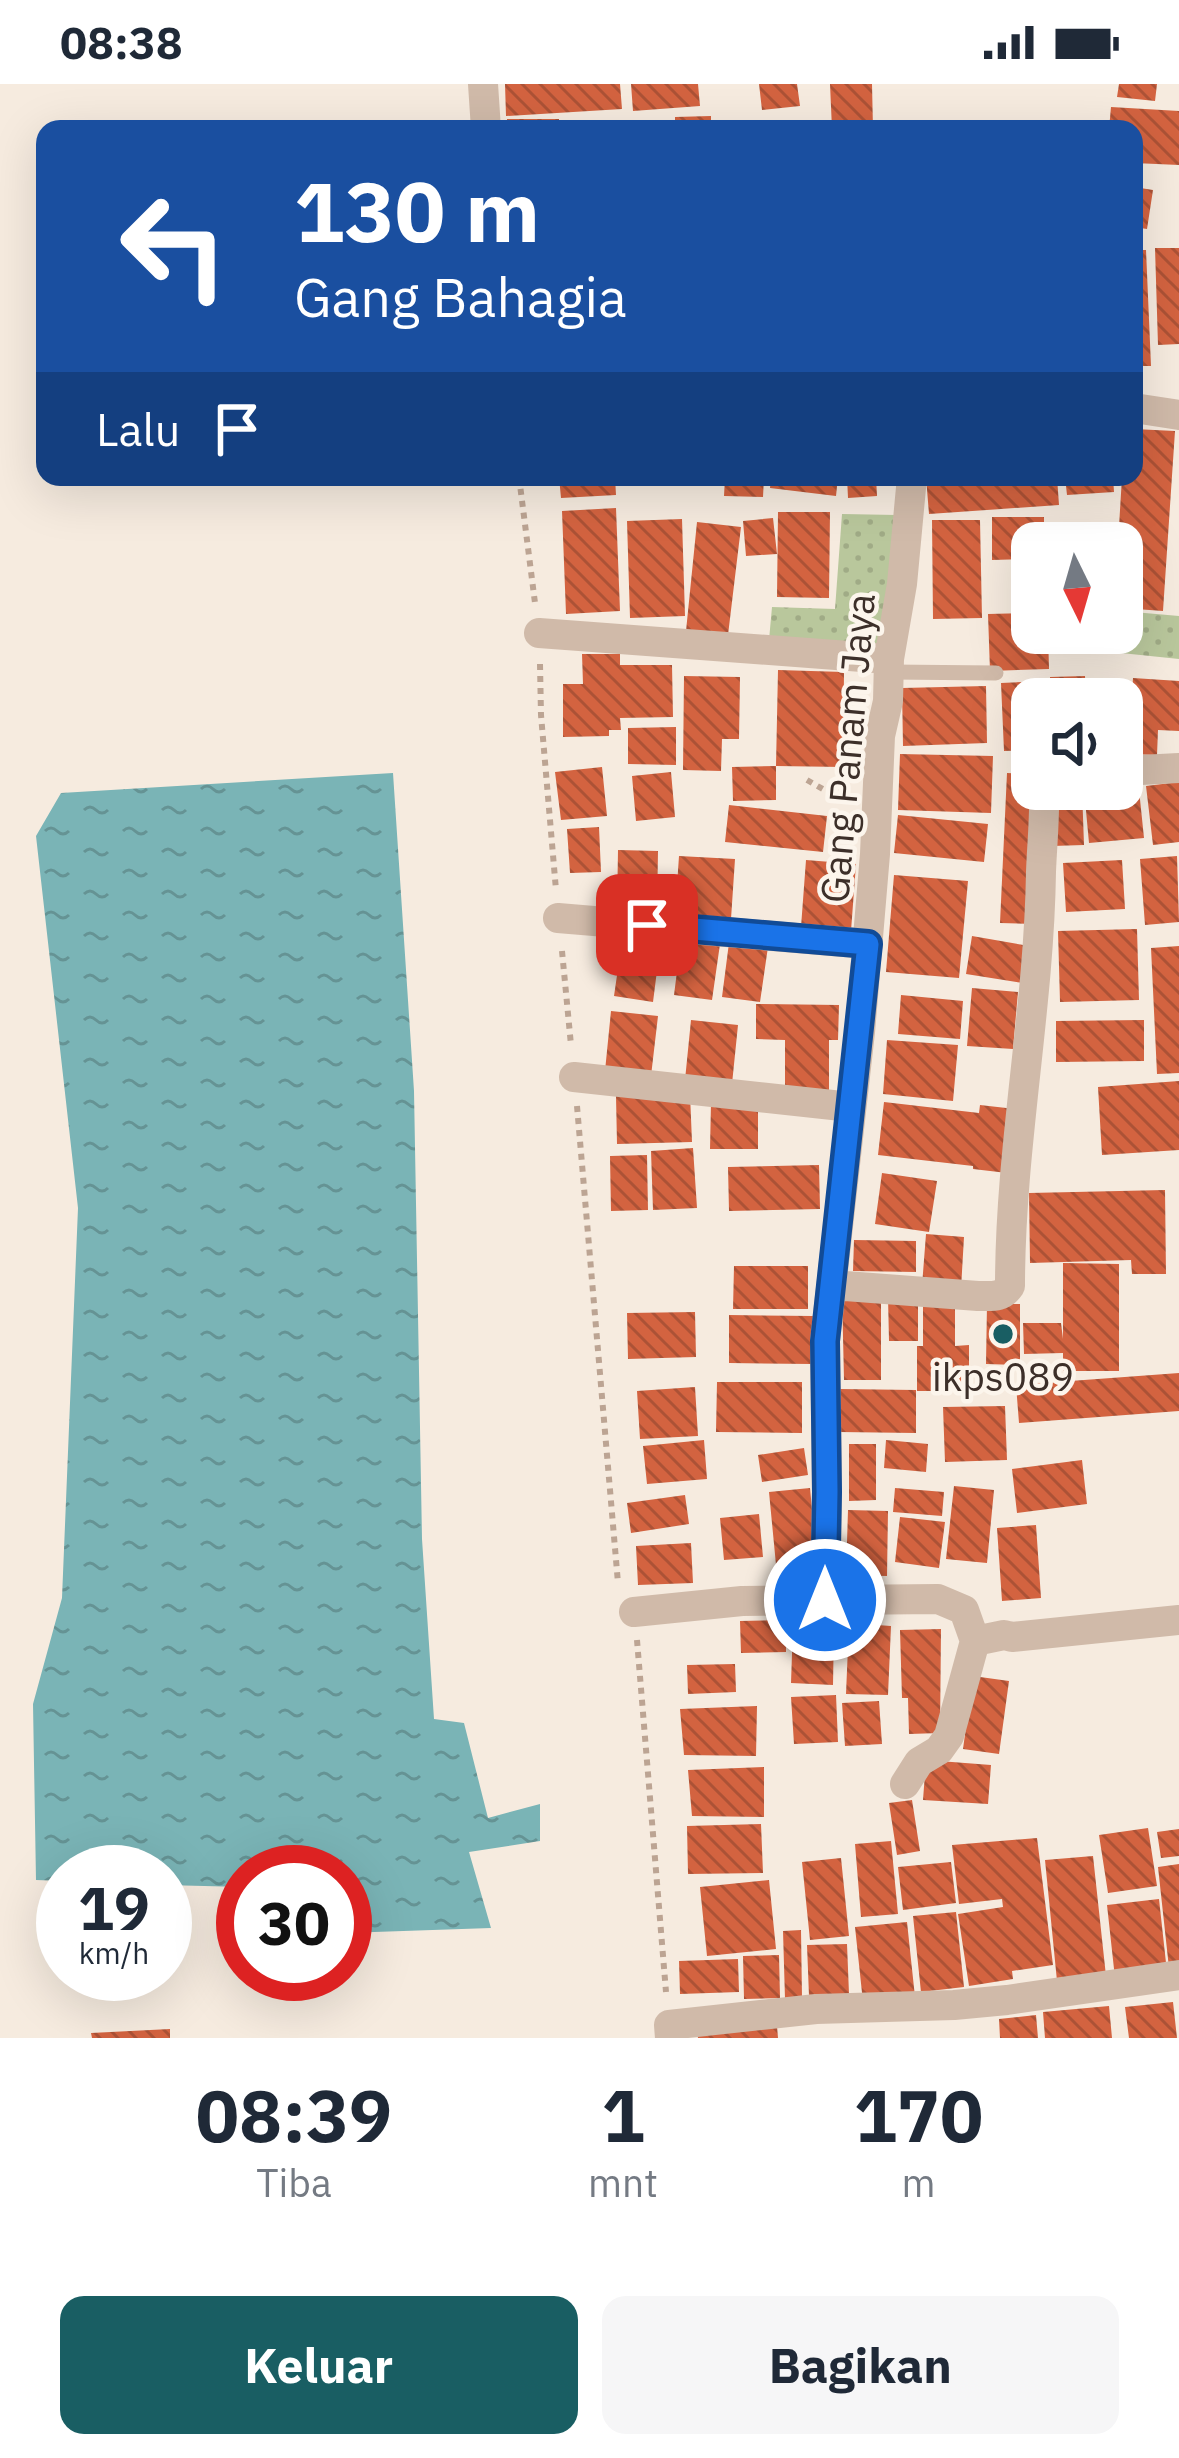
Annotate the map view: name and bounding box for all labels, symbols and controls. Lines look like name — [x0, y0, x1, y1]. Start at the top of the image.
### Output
text: 08:38 — [60, 13, 183, 71]
text: 130 m — [294, 156, 540, 265]
icon: left — [96, 168, 252, 324]
text: Gang Bahagia — [294, 262, 627, 332]
icon: arrive — [204, 396, 270, 462]
text: Lalu — [96, 400, 180, 458]
north arrow — [1011, 522, 1143, 654]
map controls — [1011, 522, 1143, 810]
street label: Gang Panam Jaya — [808, 591, 886, 905]
button: sound — [1011, 678, 1143, 810]
pin — [596, 874, 698, 976]
icon: arrive — [614, 892, 680, 958]
marker: ikps089 — [990, 1321, 1016, 1347]
place label: ikps089 — [932, 1351, 1074, 1402]
position arrow — [762, 1537, 888, 1663]
speed limit sign: 30 — [216, 1845, 372, 2001]
text: 19 — [78, 1868, 150, 1947]
text: km/h — [79, 1933, 149, 1972]
text: 08:39 — [196, 2068, 392, 2162]
text: 1 — [601, 2068, 645, 2162]
text: 170 — [854, 2068, 983, 2162]
text: Tiba — [256, 2157, 332, 2208]
text: mnt — [588, 2157, 658, 2208]
text: m — [901, 2157, 935, 2208]
button: Keluar — [60, 2296, 578, 2434]
button: Bagikan — [602, 2296, 1119, 2434]

